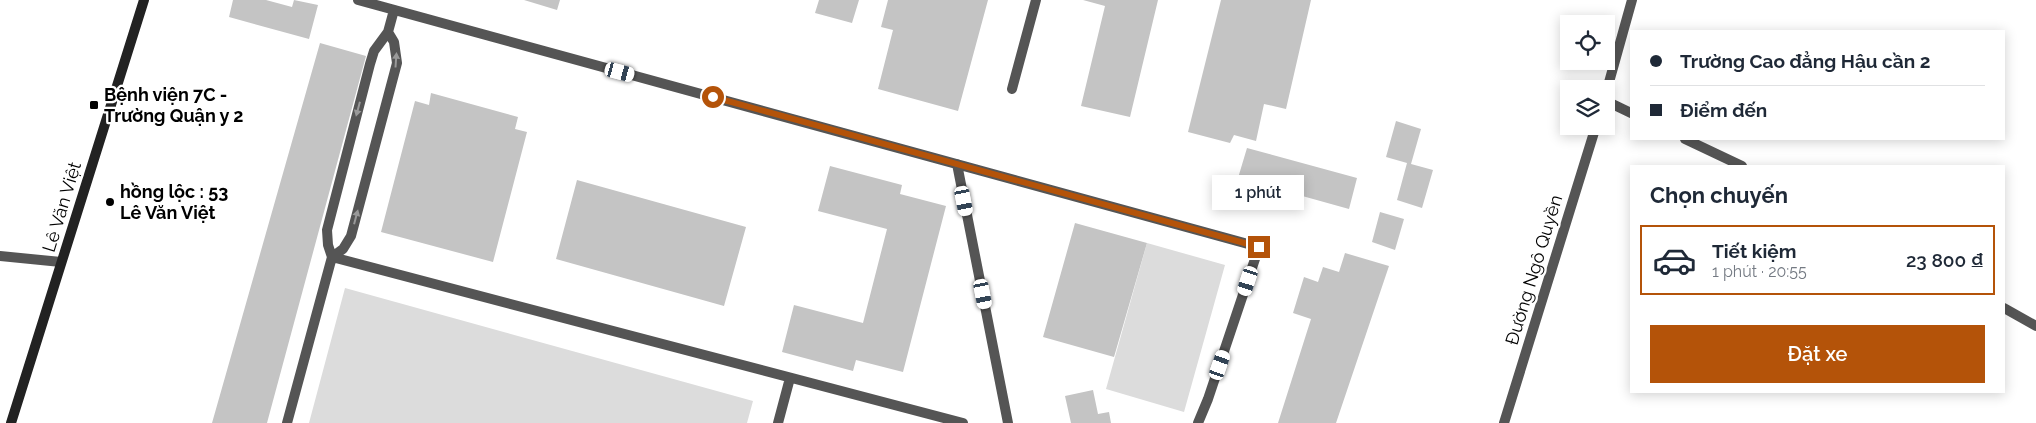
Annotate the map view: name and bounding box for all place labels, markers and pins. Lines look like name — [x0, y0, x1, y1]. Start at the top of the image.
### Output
place label: Bệnh viện 7C - Trường Quận y 2 — [104, 84, 244, 126]
marker: Bệnh viện 7C - Trường Quận y 2 — [88, 99, 100, 111]
place label: hồng lộc : 53 Lê Văn Việt — [120, 181, 228, 223]
marker: hồng lộc : 53 Lê Văn Việt — [104, 196, 116, 208]

